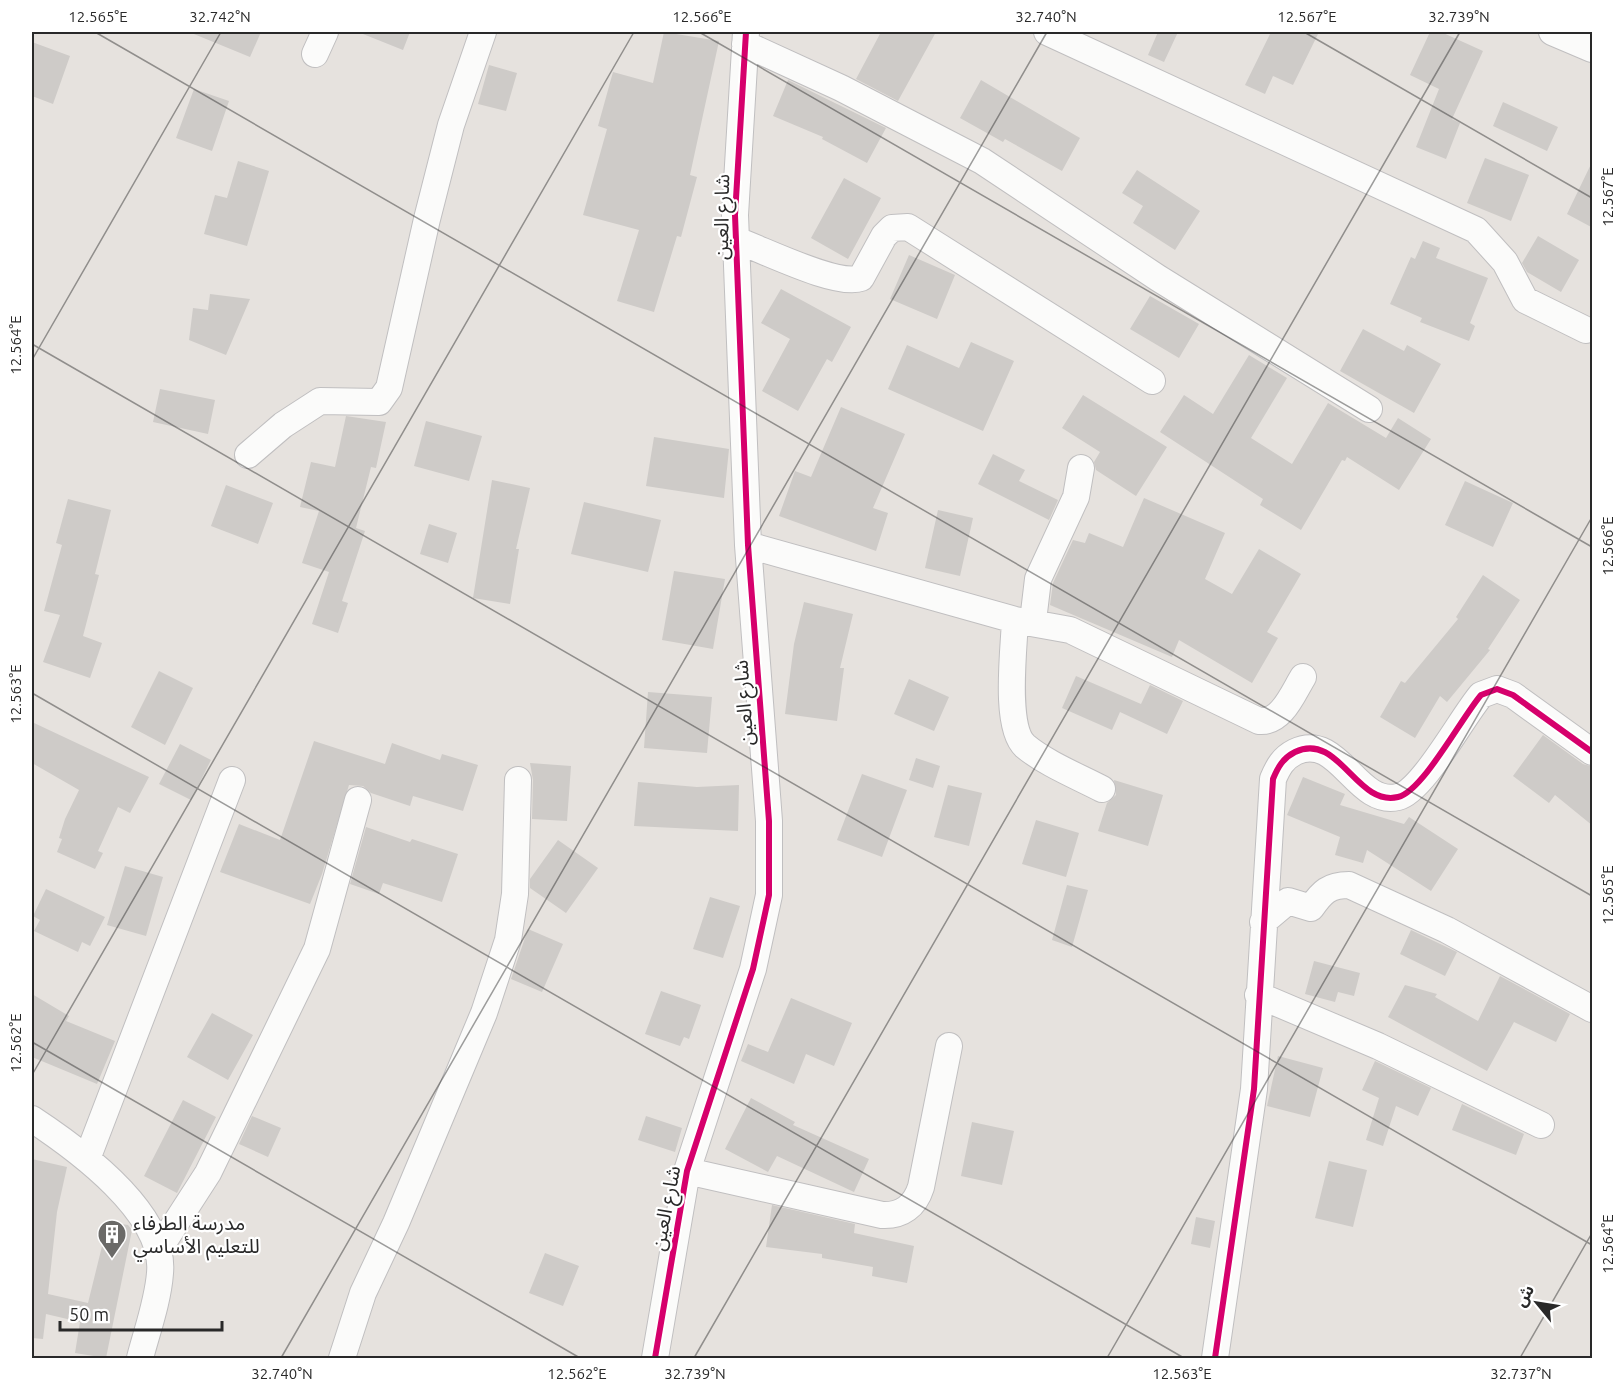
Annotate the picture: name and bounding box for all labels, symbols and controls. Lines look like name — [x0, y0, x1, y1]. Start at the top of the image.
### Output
text: 12.565°E — [68, 8, 128, 25]
text: 32.742°N — [189, 8, 251, 25]
text: 12.566°E — [672, 8, 732, 25]
text: 32.740°N — [1015, 8, 1077, 25]
text: 12.567°E — [1277, 8, 1337, 25]
text: 32.739°N — [1428, 8, 1490, 25]
text: 12.567°E — [1599, 167, 1616, 227]
street label: شارع العين — [709, 174, 737, 260]
text: 12.564°E — [7, 315, 24, 375]
text: 12.566°E — [1599, 516, 1616, 576]
street label: شارع العين — [729, 659, 761, 747]
text: 12.563°E — [7, 664, 24, 724]
text: 12.565°E — [1599, 865, 1616, 925]
text: 12.562°E — [7, 1013, 24, 1073]
street label: شارع العين — [646, 1164, 688, 1253]
place label: مدرسة الطرفاء للتعليم الأساسي — [133, 1211, 260, 1261]
text: 12.564°E — [1599, 1214, 1616, 1274]
building icon: مدرسة الطرفاء للتعليم الأساسي — [96, 1218, 128, 1260]
north arrow — [1507, 1273, 1567, 1333]
text: ش — [1511, 1281, 1538, 1310]
scale bar — [60, 1294, 222, 1332]
text: 50 m — [69, 1304, 109, 1324]
text: 32.740°N — [251, 1365, 313, 1382]
text: 12.562°E — [547, 1365, 607, 1382]
text: 32.739°N — [664, 1365, 726, 1382]
text: 12.563°E — [1152, 1365, 1212, 1382]
text: 32.737°N — [1490, 1365, 1552, 1382]

